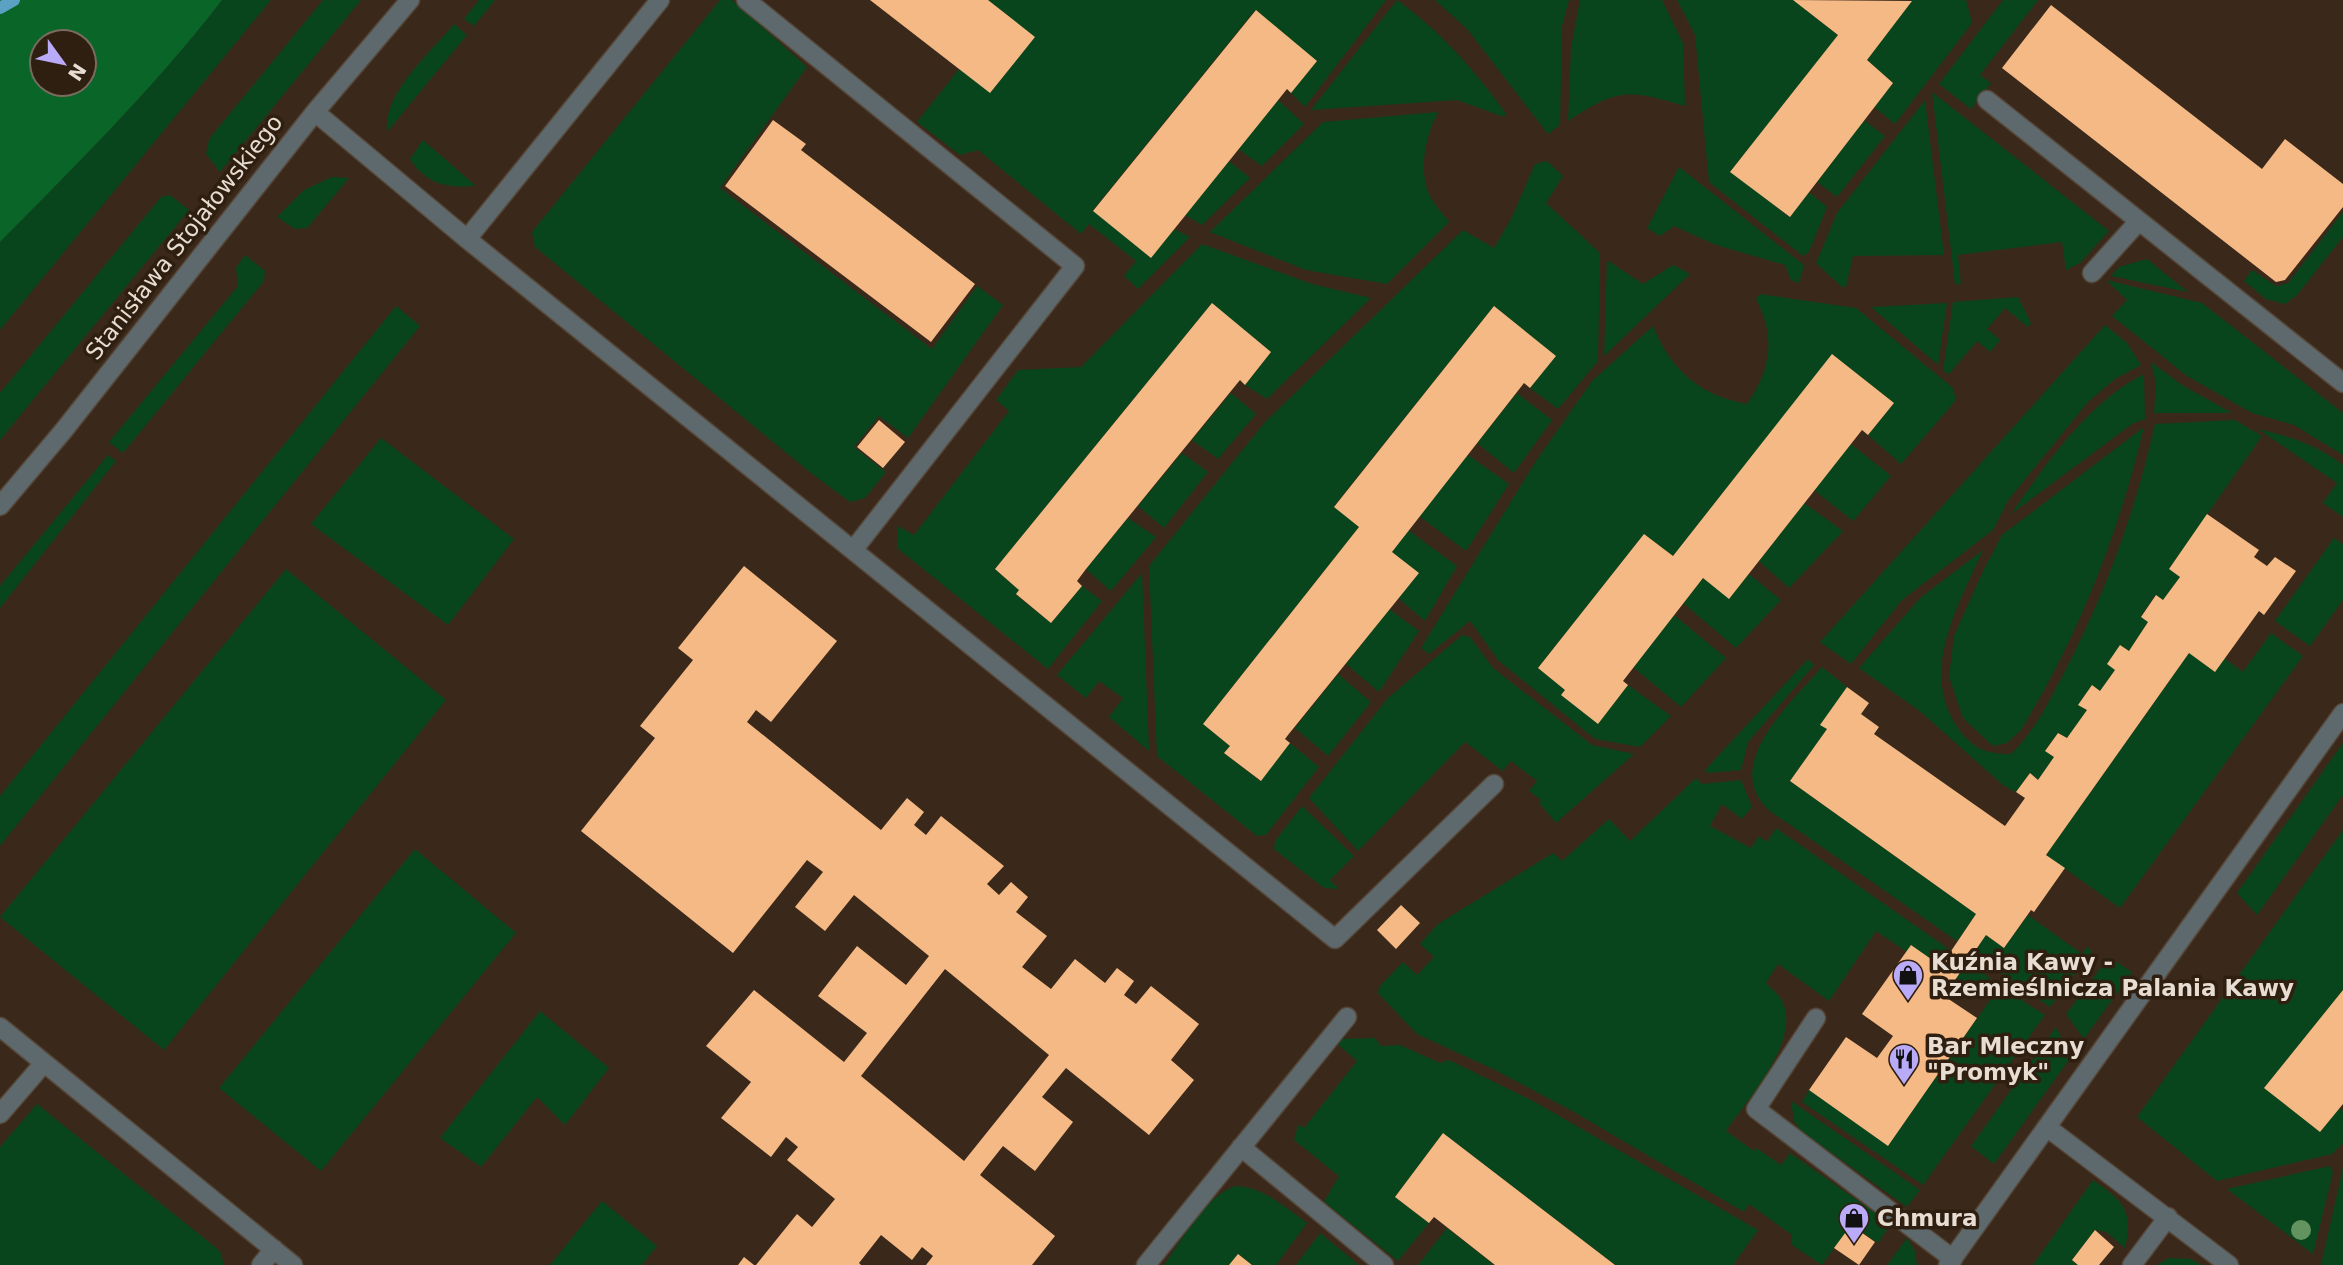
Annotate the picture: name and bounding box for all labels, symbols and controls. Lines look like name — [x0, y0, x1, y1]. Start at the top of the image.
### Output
north arrow — [28, 28, 98, 98]
text: N — [64, 60, 91, 85]
street label: Stanisława Stojałowskiego — [80, 109, 288, 365]
place label: Kuźnia Kawy - Rzemieślnicza Palania Kawy — [1931, 949, 2294, 1001]
shop icon: Kuźnia Kawy - Rzemieślnicza Palania Kawy — [1891, 958, 1925, 1002]
place label: Bar Mleczny "Promyk" — [1927, 1033, 2084, 1085]
restaurant icon: Bar Mleczny "Promyk" — [1887, 1042, 1921, 1086]
shop icon: Chmura — [1837, 1201, 1871, 1245]
place label: Chmura — [1877, 1205, 1977, 1231]

